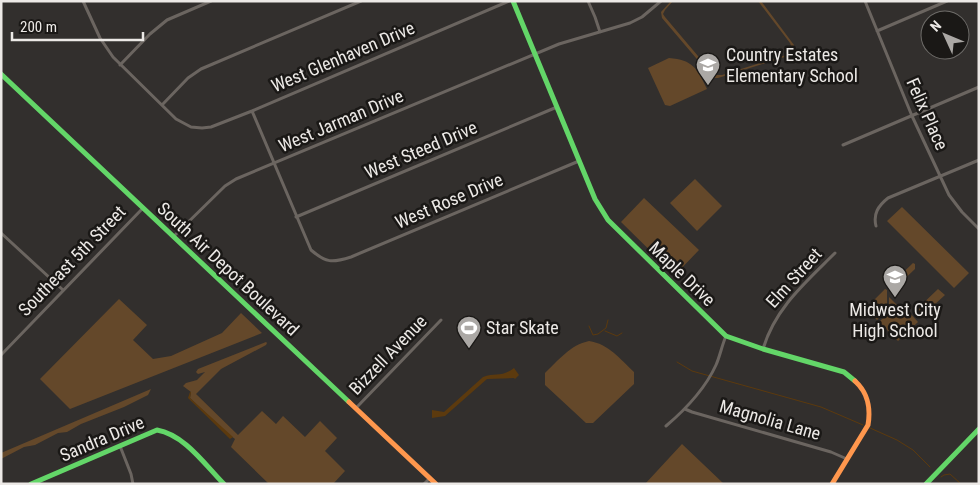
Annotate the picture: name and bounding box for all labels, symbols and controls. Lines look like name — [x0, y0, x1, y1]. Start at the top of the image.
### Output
scale bar — [12, 10, 144, 42]
north arrow — [920, 10, 970, 60]
street label: West Glenhaven Drive — [268, 17, 418, 96]
text: N — [927, 17, 944, 35]
text: 200 m — [20, 18, 57, 36]
place label: Country Estates Elementary School — [726, 44, 858, 86]
school or university icon: Country Estates Elementary School — [695, 52, 721, 86]
street label: Felix Place — [902, 74, 953, 153]
street label: West Jarman Drive — [275, 85, 406, 156]
street label: West Steed Drive — [361, 116, 480, 183]
street label: West Rose Drive — [392, 168, 506, 233]
street label: South Air Depot Boulevard — [153, 198, 303, 340]
street label: Southeast 5th Street — [14, 201, 130, 320]
street label: Maple Drive — [645, 237, 720, 310]
street label: Elm Street — [761, 244, 826, 312]
school or university icon: Midwest City High School — [882, 264, 908, 298]
place label: Midwest City High School — [849, 299, 941, 341]
street label: Bizzell Avenue — [345, 311, 431, 399]
sports icon: Star Skate — [456, 315, 482, 349]
place label: Star Skate — [486, 317, 559, 338]
street label: Magnolia Lane — [717, 395, 823, 444]
street label: Sandra Drive — [57, 411, 147, 466]

